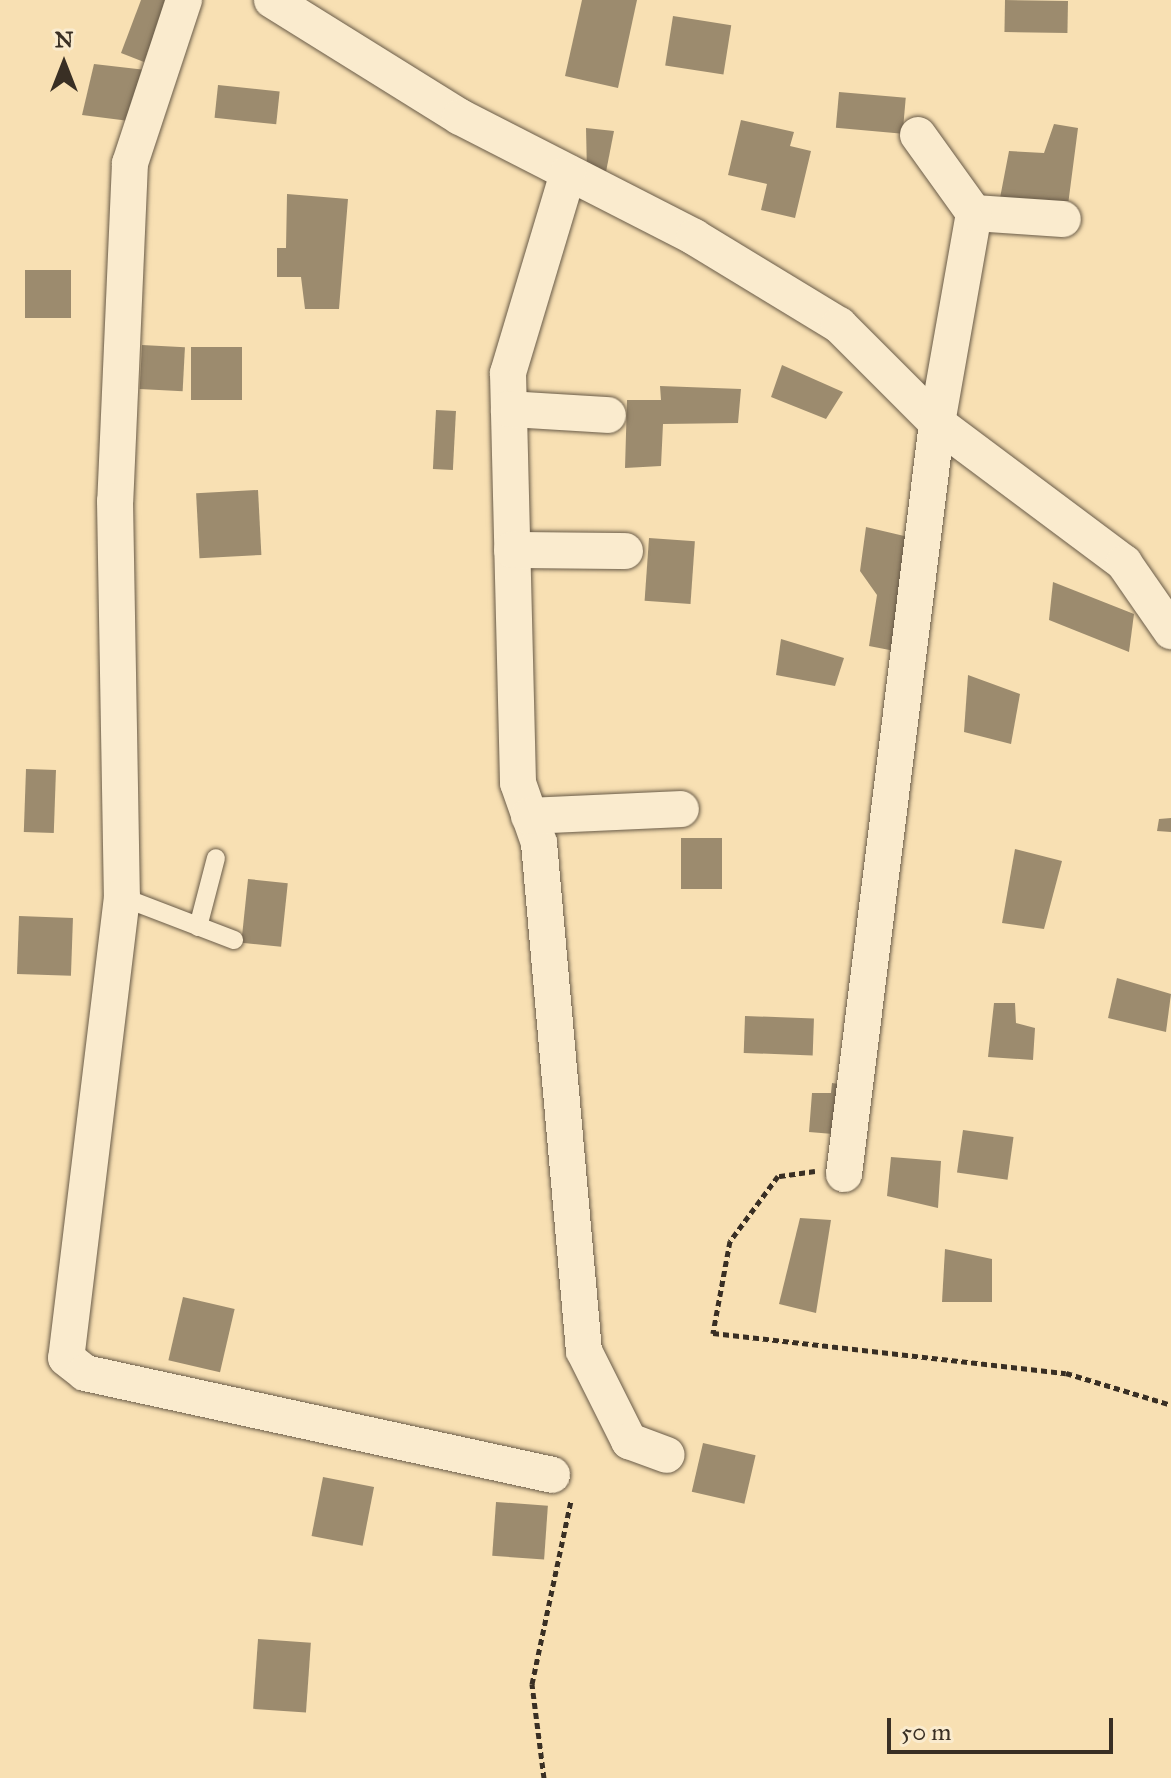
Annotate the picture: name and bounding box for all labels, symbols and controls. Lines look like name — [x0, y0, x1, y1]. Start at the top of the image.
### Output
north arrow — [24, 24, 104, 104]
text: N — [55, 26, 73, 53]
scale bar — [891, 1702, 1117, 1752]
text: 50 m — [901, 1717, 951, 1747]

